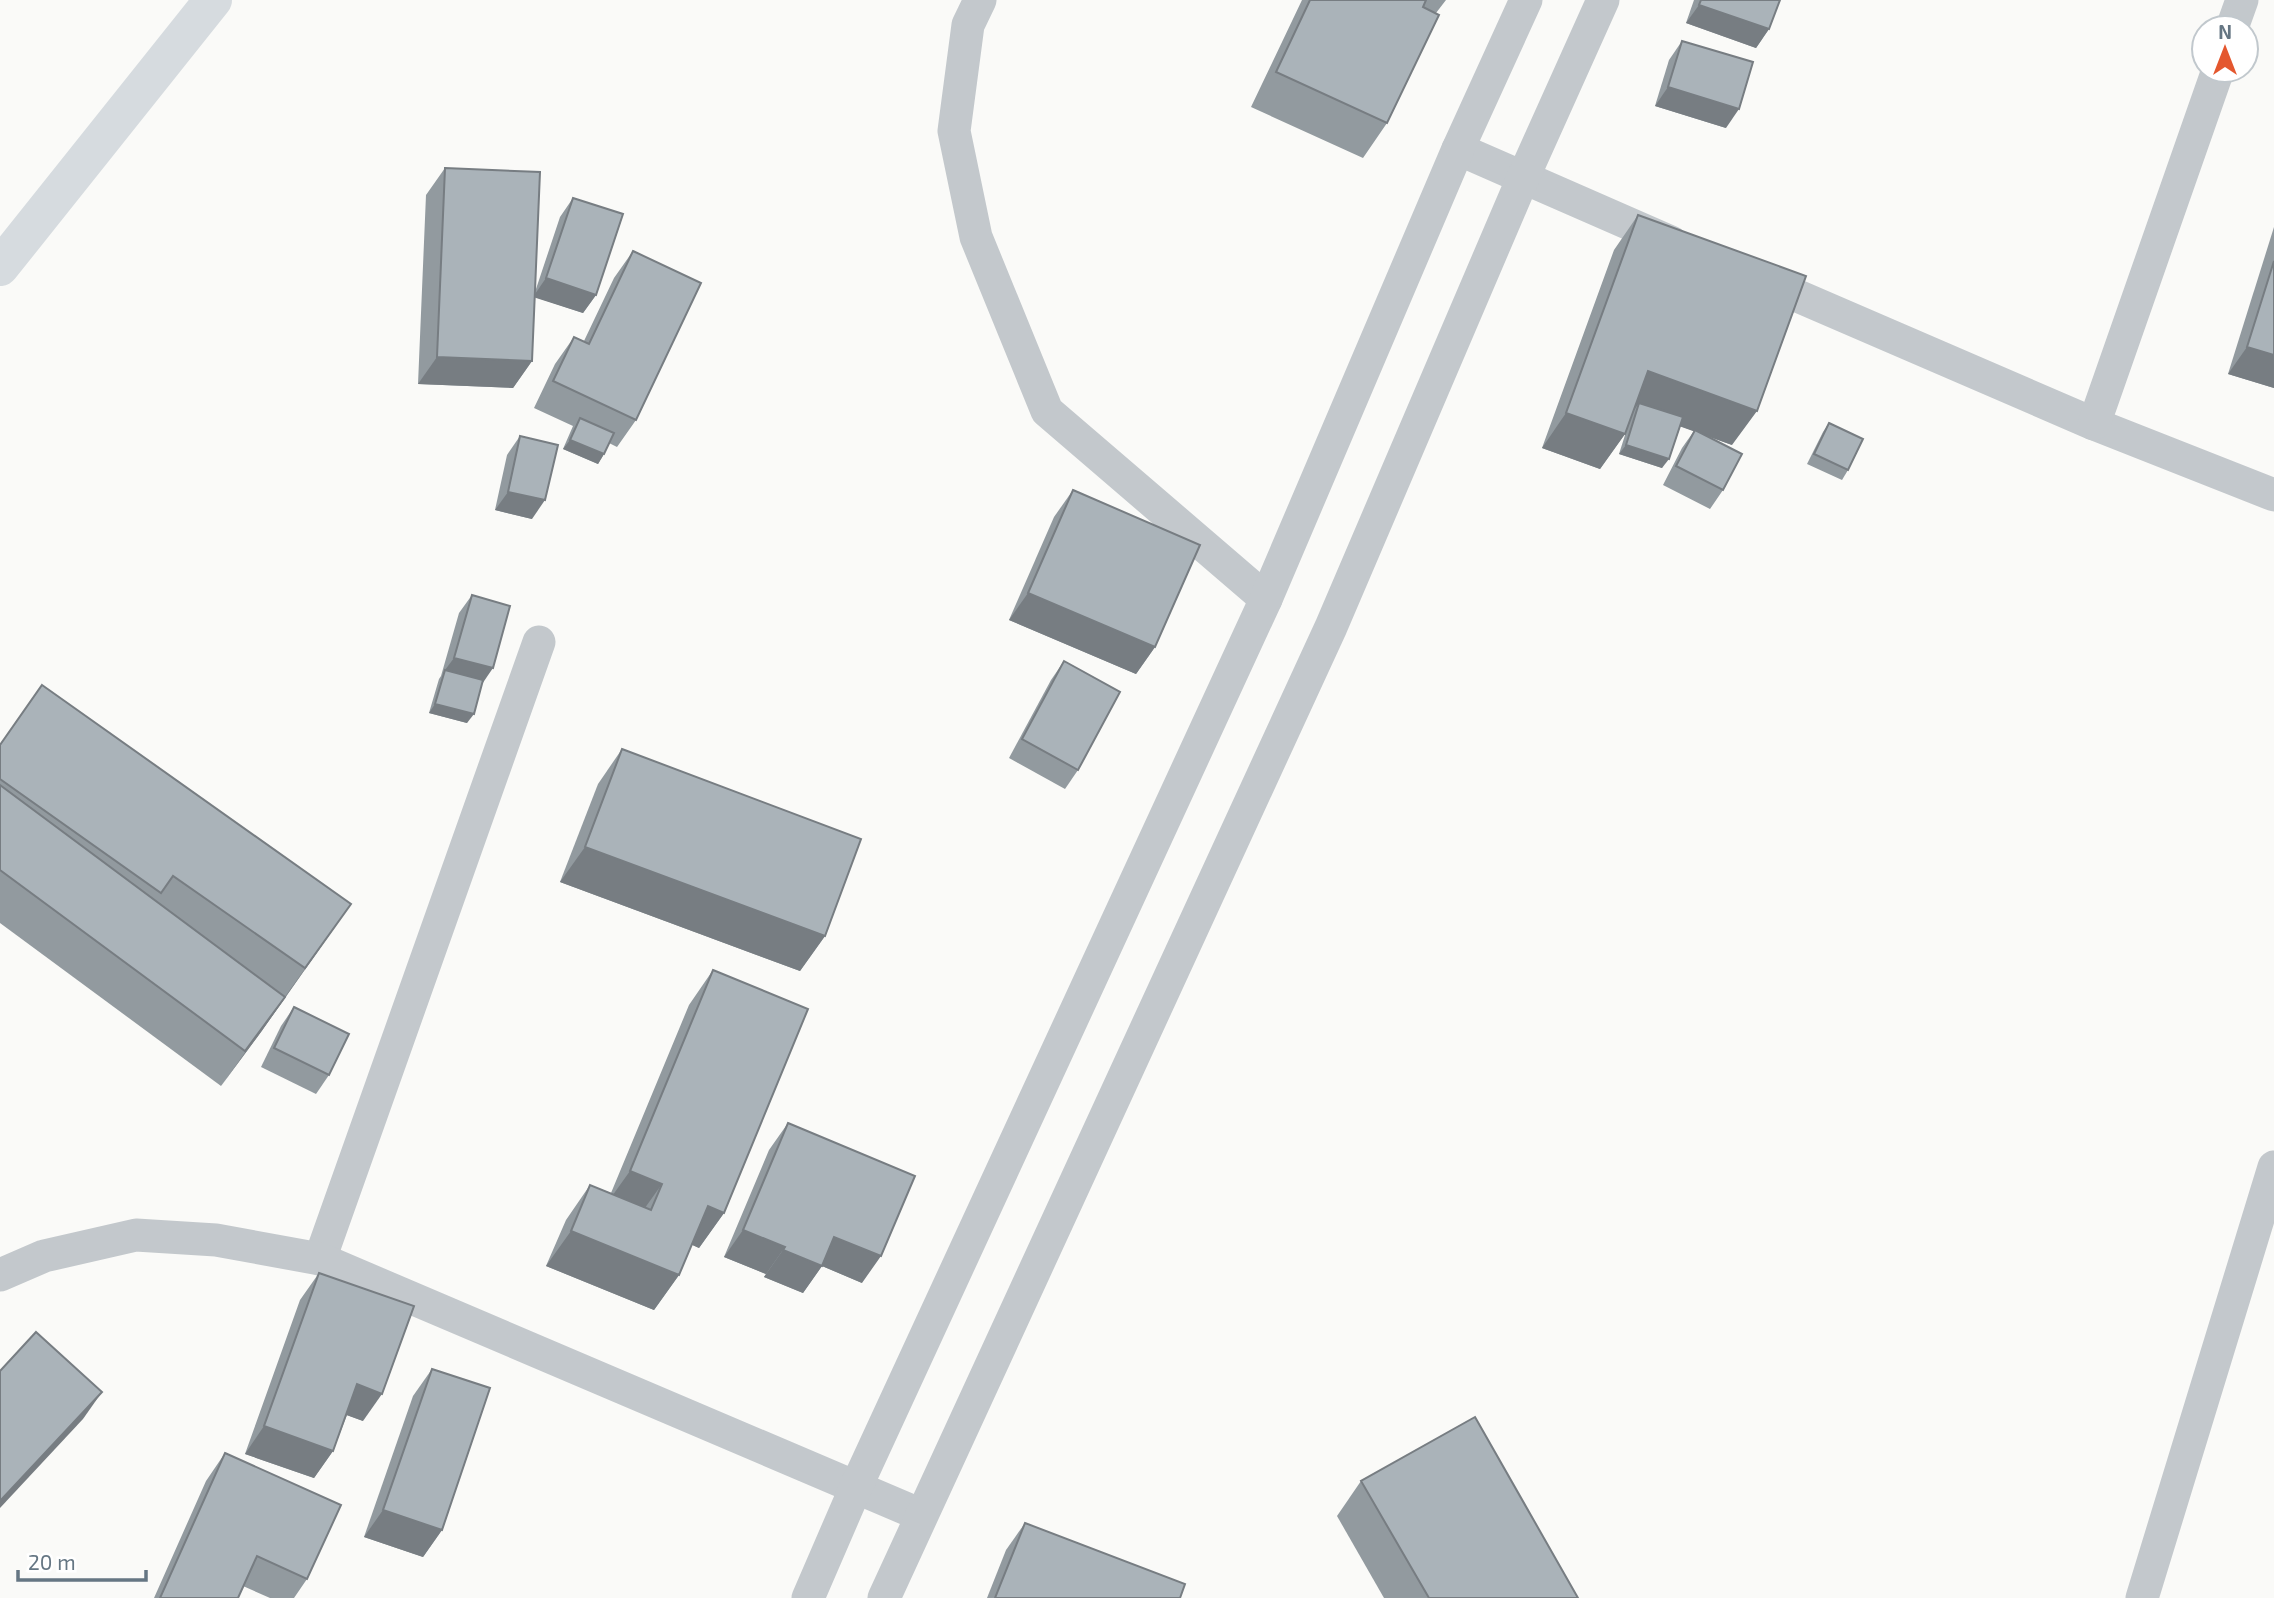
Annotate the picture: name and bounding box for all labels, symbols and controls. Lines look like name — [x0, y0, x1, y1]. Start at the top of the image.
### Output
north arrow — [2190, 14, 2260, 84]
text: N — [2218, 20, 2232, 43]
scale bar — [18, 1538, 145, 1582]
text: 20 m — [28, 1549, 76, 1574]

